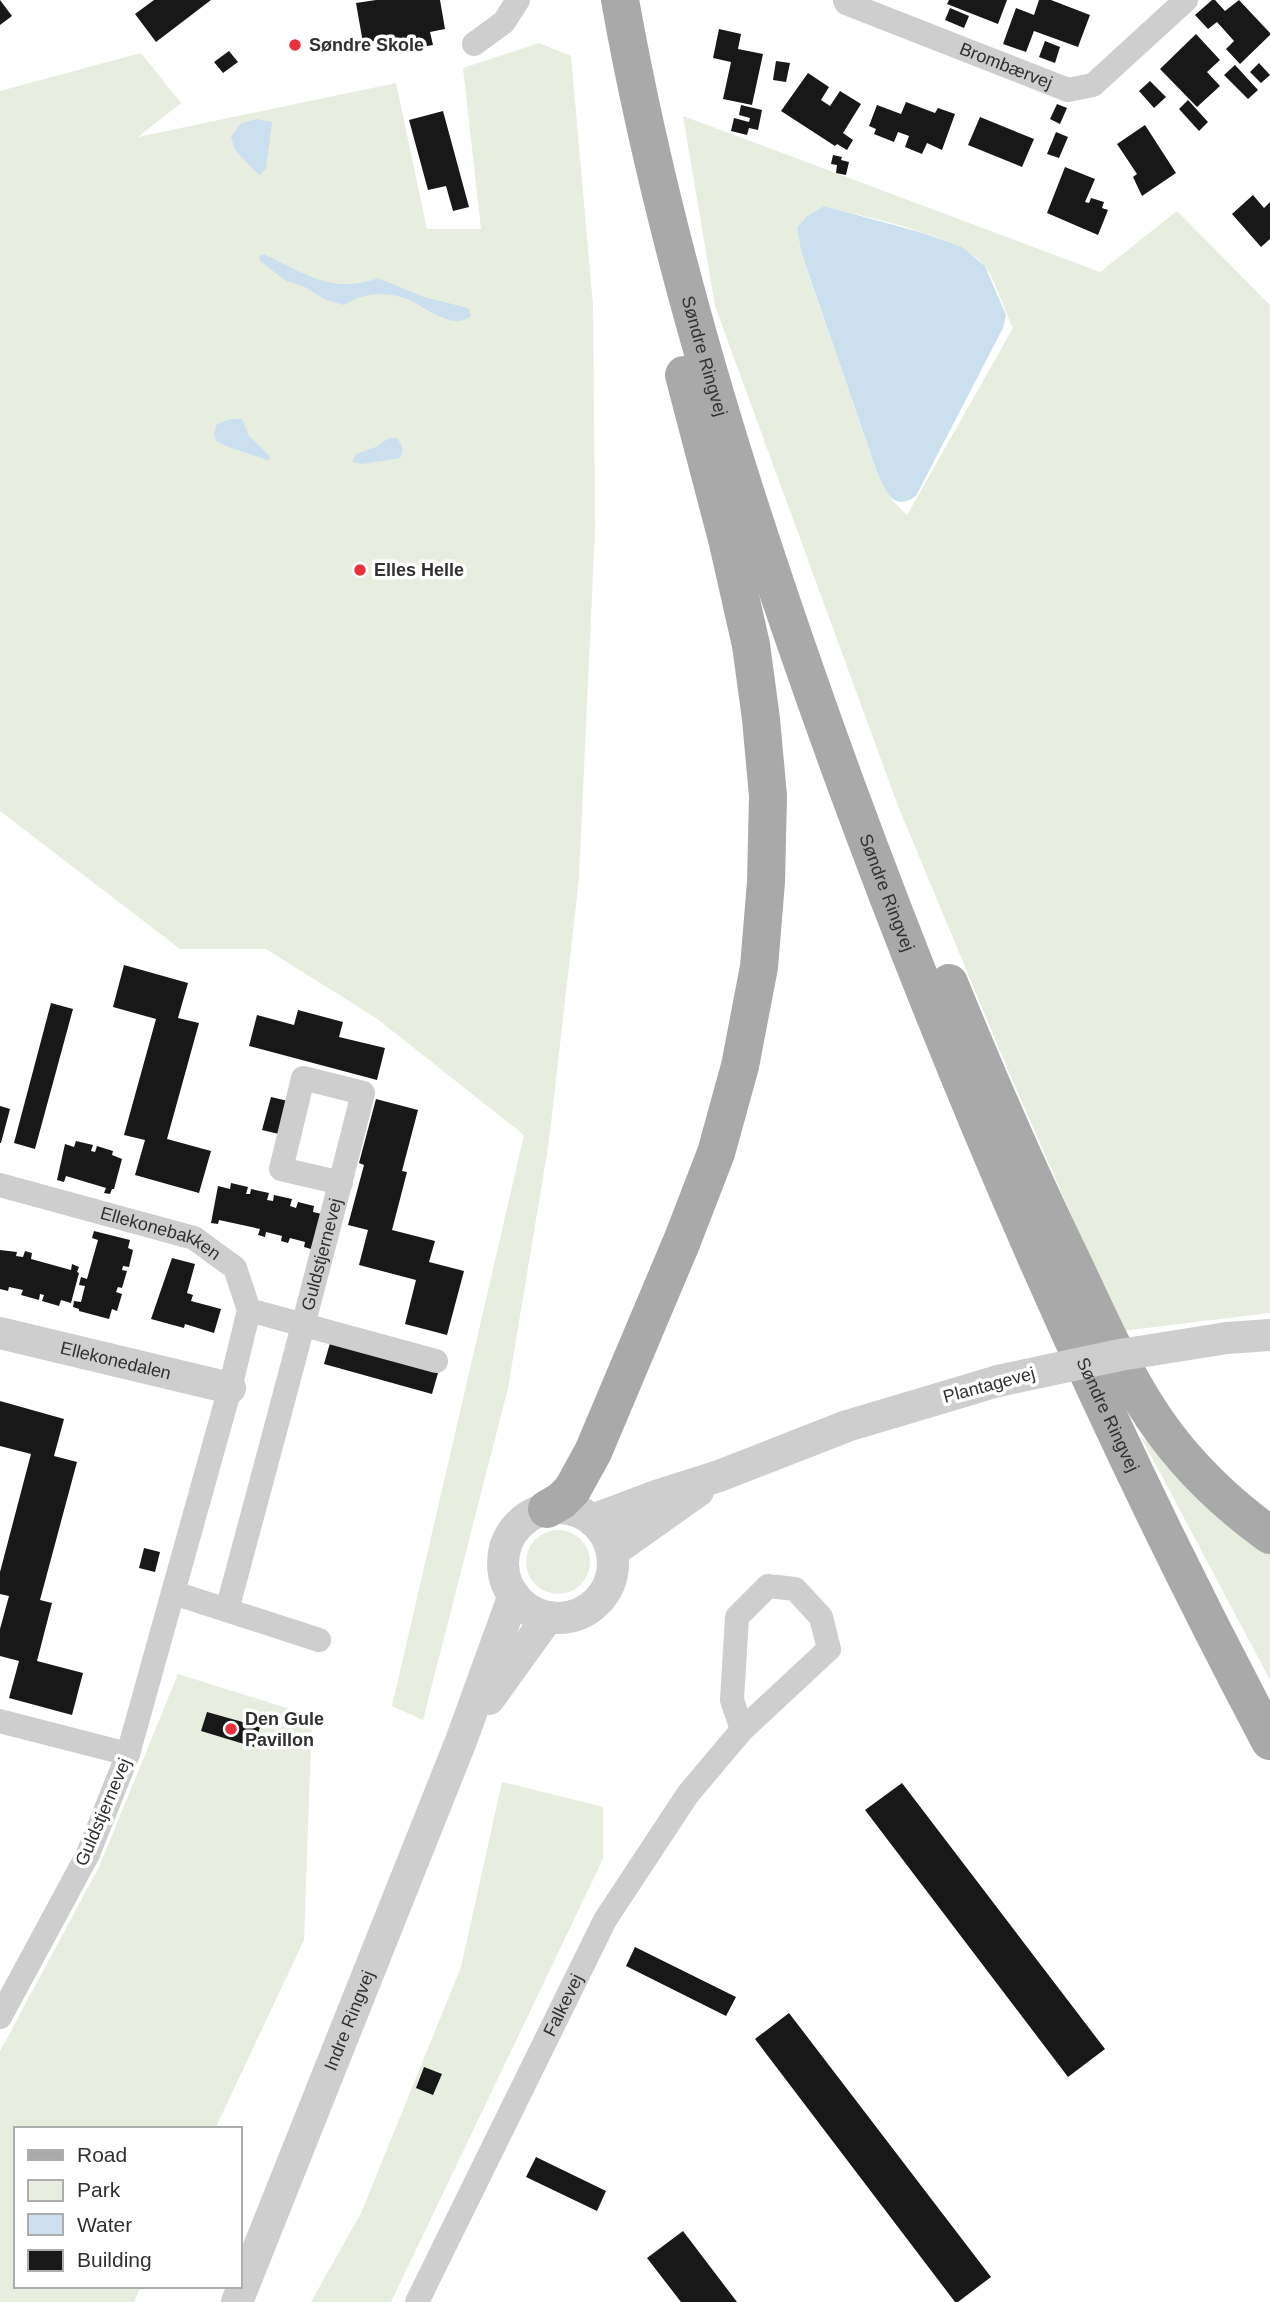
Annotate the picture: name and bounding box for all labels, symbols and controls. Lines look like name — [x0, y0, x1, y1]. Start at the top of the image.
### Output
place label: Søndre Skole — [309, 35, 424, 55]
marker: Søndre Skole — [287, 37, 303, 53]
street label: Brombærvej — [957, 38, 1055, 93]
street label: Søndre Ringvej — [678, 294, 731, 418]
place label: Elles Helle — [374, 560, 464, 580]
marker: Elles Helle — [352, 562, 368, 578]
street label: Søndre Ringvej — [855, 831, 918, 954]
street label: Guldstjernevej — [298, 1196, 346, 1313]
street label: Ellekonebakken — [98, 1203, 224, 1264]
street label: Ellekonedalen — [58, 1338, 173, 1384]
street label: Søndre Ringvej — [1072, 1354, 1143, 1475]
street label: Plantagevej — [941, 1363, 1037, 1407]
place label: Den Gule Pavillon — [245, 1709, 324, 1750]
marker: Den Gule Pavillon — [223, 1721, 239, 1737]
street label: Guldstjernevej — [71, 1755, 135, 1869]
street label: Indre Ringvej — [320, 1968, 378, 2074]
street label: Falkevej — [539, 1971, 587, 2040]
legend — [14, 2127, 242, 2288]
text: Road — [77, 2143, 127, 2166]
text: Park — [77, 2178, 121, 2201]
text: Water — [77, 2213, 132, 2236]
text: Building — [77, 2248, 152, 2271]

